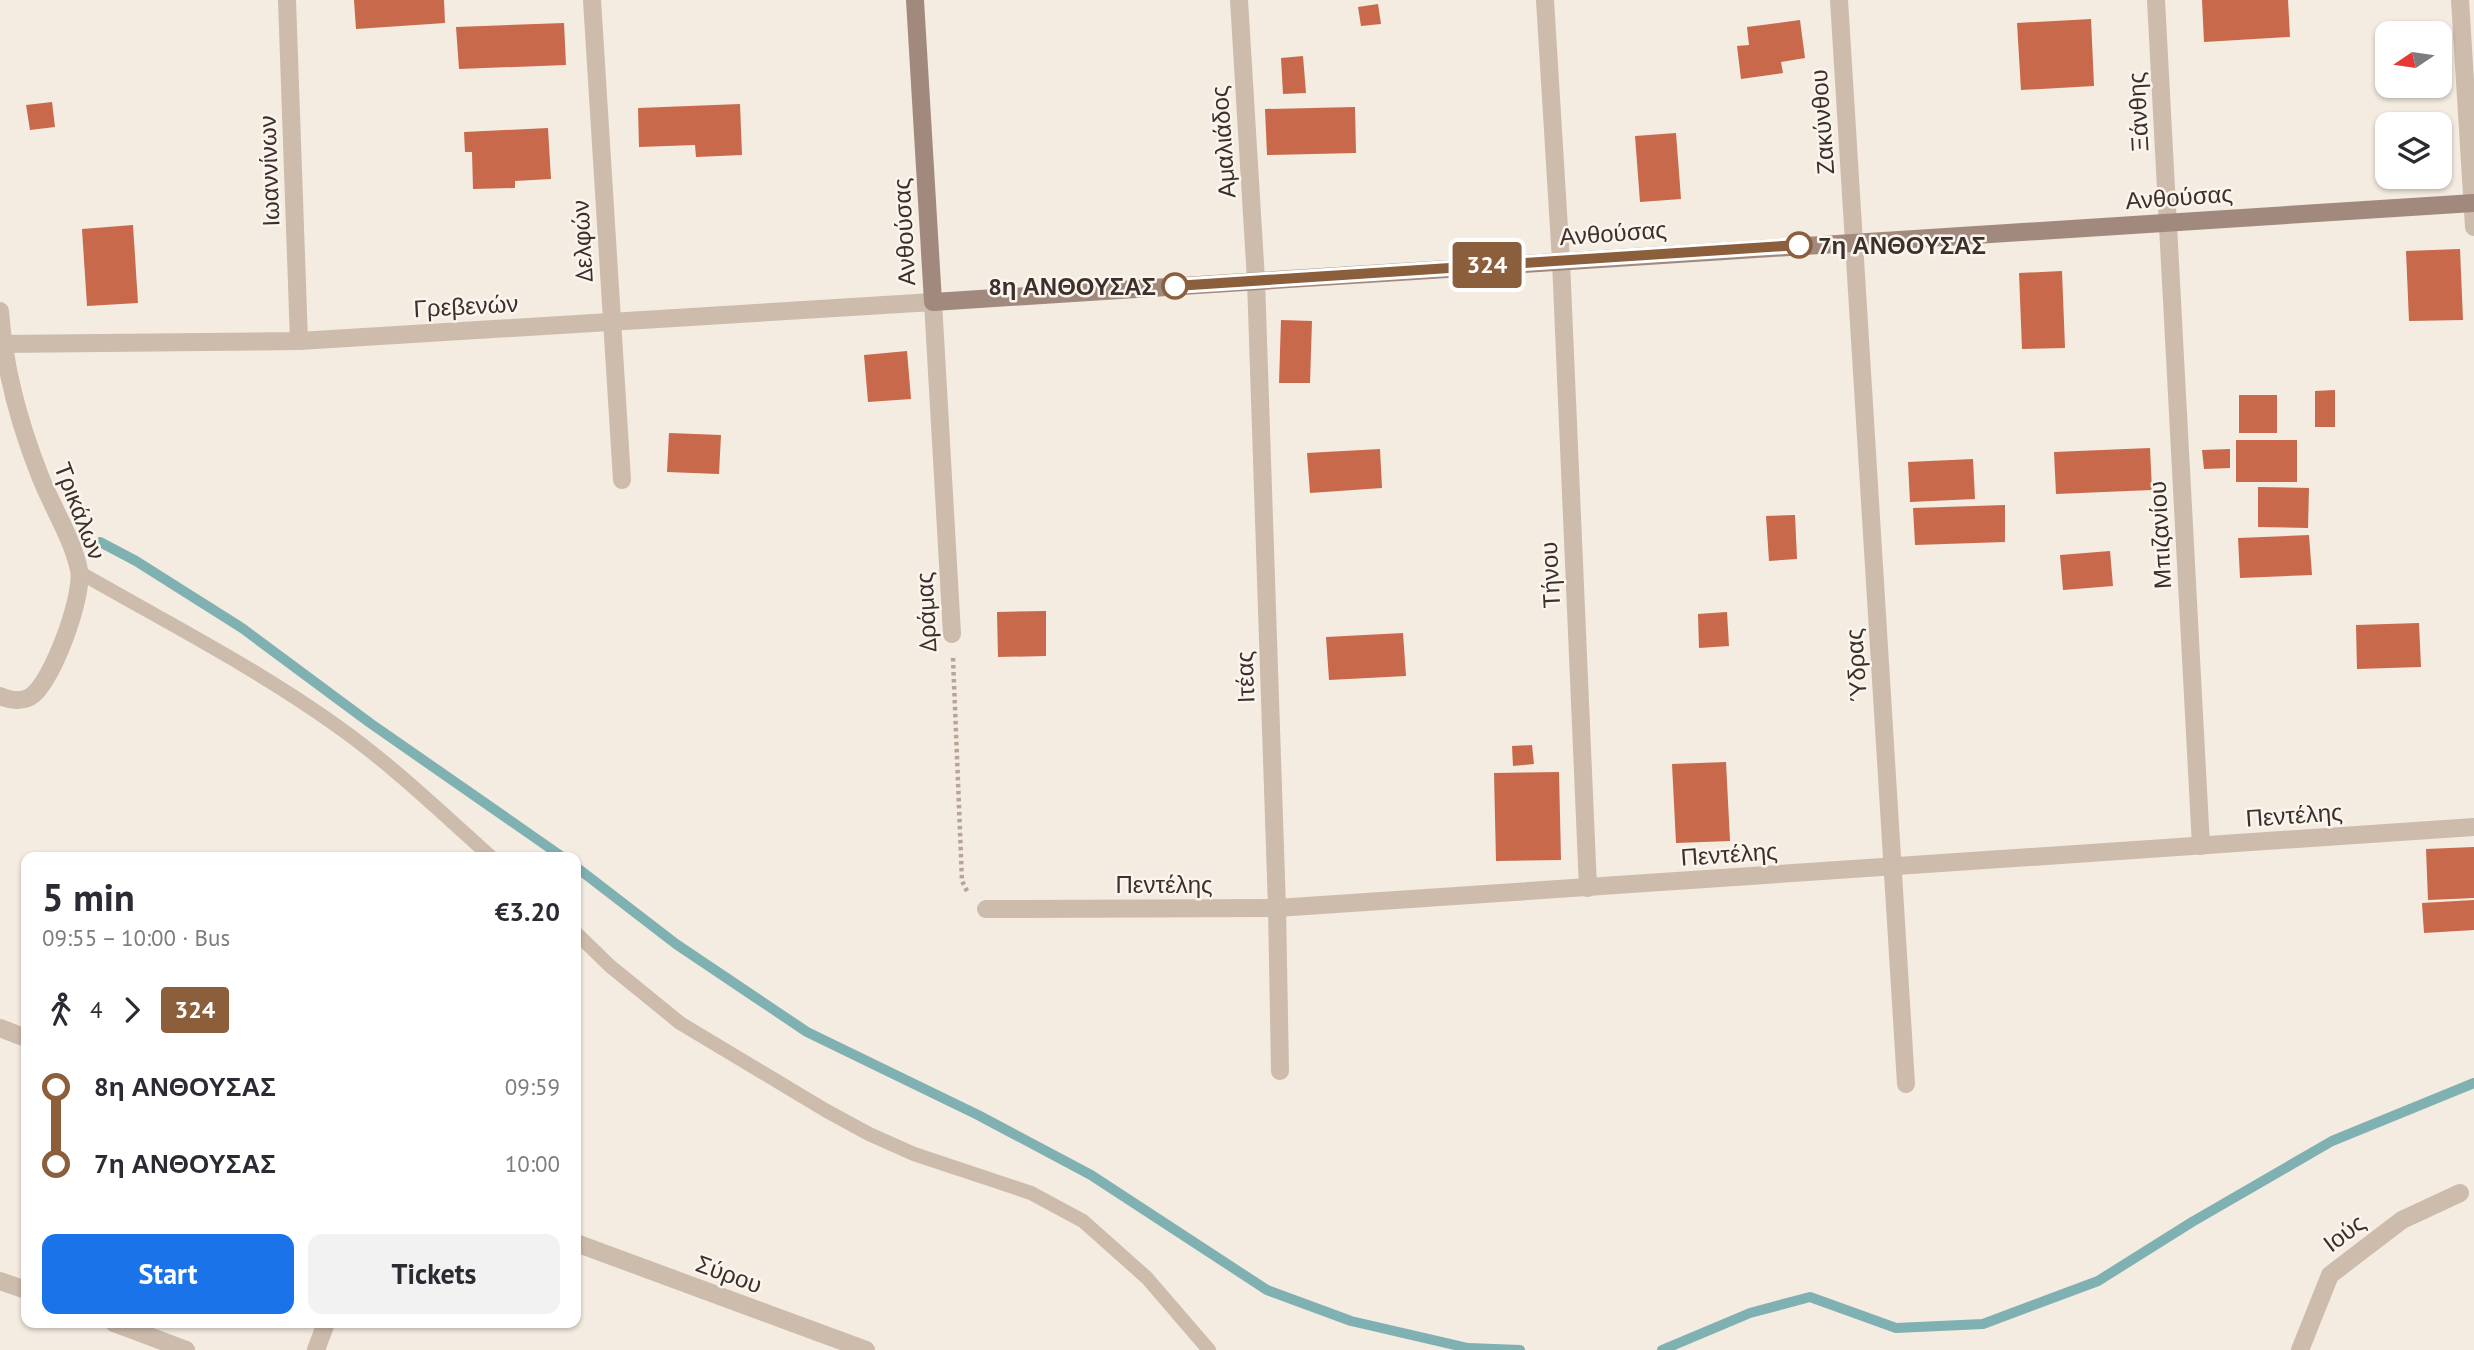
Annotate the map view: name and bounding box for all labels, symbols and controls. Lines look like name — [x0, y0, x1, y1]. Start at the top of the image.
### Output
north arrow — [2375, 21, 2452, 98]
map controls — [2375, 21, 2452, 189]
street label: Ζακύνθου — [1803, 68, 1841, 176]
street label: Ξάνθης — [2120, 71, 2156, 153]
street label: Αμαλιάδος — [1204, 85, 1242, 199]
button: layers — [2375, 112, 2452, 189]
street label: Ιωαννίνων — [252, 115, 286, 227]
street label: Ανθούσας — [886, 177, 922, 287]
street label: Ανθούσας — [2124, 178, 2234, 216]
street label: Δελφών — [564, 199, 600, 283]
street label: Ανθούσας — [1558, 214, 1668, 252]
place label: 7η ΑΝΘΟΥΣΑΣ — [1818, 230, 1986, 261]
marker: 7η ΑΝΘΟΥΣΑΣ — [1786, 232, 1812, 258]
line badge: 324 — [1447, 242, 1527, 288]
text: 324 — [1467, 249, 1507, 280]
place label: 8η ΑΝΘΟΥΣΑΣ — [988, 271, 1156, 302]
marker: 8η ΑΝΘΟΥΣΑΣ — [1162, 273, 1188, 299]
street label: Γρεβενών — [413, 288, 519, 324]
street label: Τρικάλων — [47, 458, 113, 564]
street label: Μπιζανίου — [2142, 480, 2178, 590]
street label: Τήνου — [1533, 541, 1567, 609]
street label: Δράμας — [908, 571, 944, 653]
street label: Ύδρας — [1838, 628, 1874, 702]
street label: Ιτέας — [1229, 650, 1261, 704]
street label: Πεντέλης — [2244, 796, 2344, 834]
street label: Πεντέλης — [1679, 835, 1779, 873]
street label: Πεντέλης — [1115, 869, 1213, 900]
text: 5 min — [42, 872, 135, 921]
text: €3.20 — [495, 895, 560, 928]
text: 09:55 – 10:00 · Bus — [42, 923, 230, 952]
icon: walk — [42, 991, 80, 1029]
icon: forward — [113, 991, 151, 1029]
text: 324 — [175, 994, 215, 1025]
text: 4 — [90, 995, 103, 1024]
text: 8η ΑΝΘΟΥΣΑΣ — [94, 1070, 276, 1103]
text: 09:59 — [505, 1072, 560, 1101]
text: 7η ΑΝΘΟΥΣΑΣ — [94, 1147, 276, 1180]
text: 10:00 — [505, 1149, 560, 1178]
street label: Ιούς — [2317, 1207, 2371, 1259]
button: Start — [42, 1234, 294, 1314]
button: Tickets — [308, 1234, 560, 1314]
street label: Σύρου — [692, 1248, 766, 1300]

